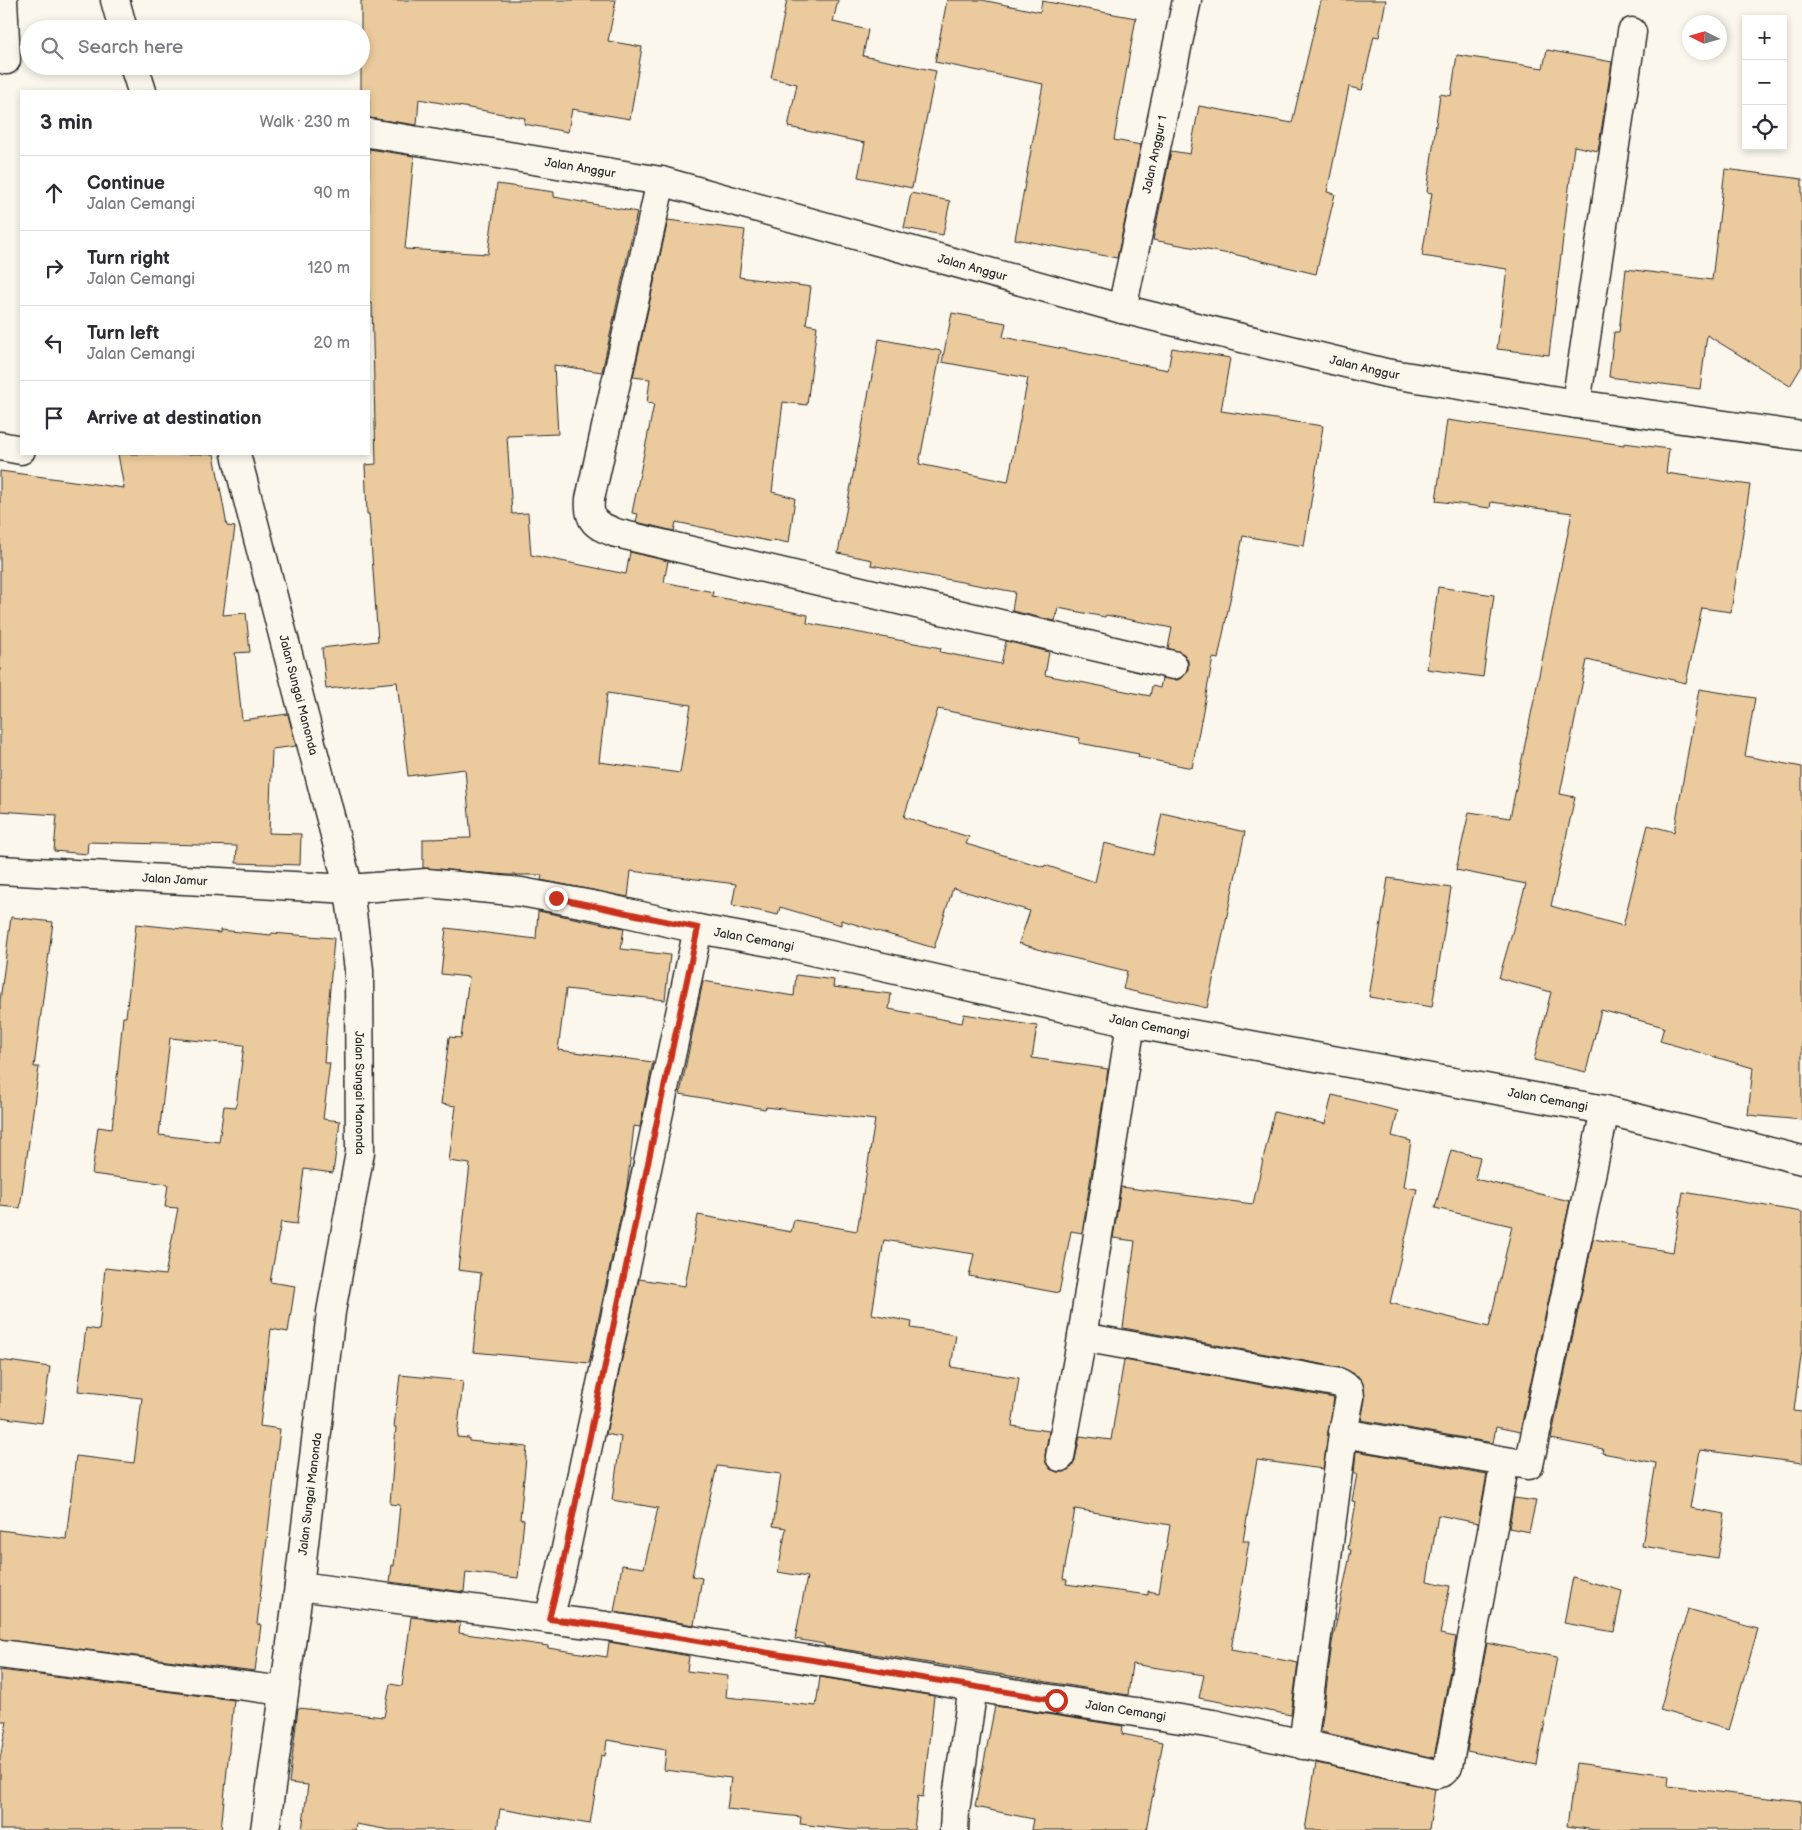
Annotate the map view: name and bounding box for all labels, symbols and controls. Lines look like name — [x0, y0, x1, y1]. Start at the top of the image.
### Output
north arrow — [1682, 15, 1727, 60]
map controls — [1742, 15, 1787, 150]
button: + — [1742, 15, 1787, 60]
search box — [20, 20, 370, 75]
icon: search — [38, 34, 66, 62]
text: Search here — [78, 36, 183, 59]
button: − — [1742, 60, 1787, 105]
button: locate — [1742, 105, 1787, 150]
text: 3 min — [40, 110, 93, 135]
text: Walk · 230 m — [260, 113, 350, 132]
street label: Jalan Anggur 1 — [1140, 114, 1171, 195]
street label: Jalan Anggur — [544, 155, 617, 181]
text: Continue — [87, 172, 165, 195]
icon: ahead — [40, 179, 68, 207]
text: 90 m — [314, 184, 350, 203]
text: Jalan Cemangi — [87, 195, 195, 214]
text: Turn right — [87, 247, 170, 270]
street label: Jalan Anggur — [936, 251, 1009, 285]
icon: right — [40, 254, 68, 282]
text: 120 m — [307, 259, 350, 278]
text: Jalan Cemangi — [87, 270, 195, 289]
text: Turn left — [87, 322, 159, 345]
icon: left — [40, 329, 68, 357]
text: 20 m — [314, 334, 350, 353]
text: Jalan Cemangi — [87, 345, 195, 364]
street label: Jalan Anggur — [1328, 353, 1401, 383]
icon: arrive — [40, 404, 68, 432]
text: Arrive at destination — [87, 407, 262, 430]
street label: Jalan Sungai Manonda — [275, 633, 321, 757]
street label: Jalan Jamur — [142, 871, 208, 889]
route end — [545, 887, 568, 910]
street label: Jalan Cemangi — [713, 925, 796, 955]
street label: Jalan Cemangi — [1108, 1011, 1191, 1042]
street label: Jalan Sungai Manonda — [351, 1031, 367, 1155]
street label: Jalan Cemangi — [1506, 1085, 1589, 1115]
street label: Jalan Sungai Manonda — [296, 1432, 325, 1556]
route start — [1045, 1689, 1068, 1712]
street label: Jalan Cemangi — [1084, 1697, 1167, 1725]

